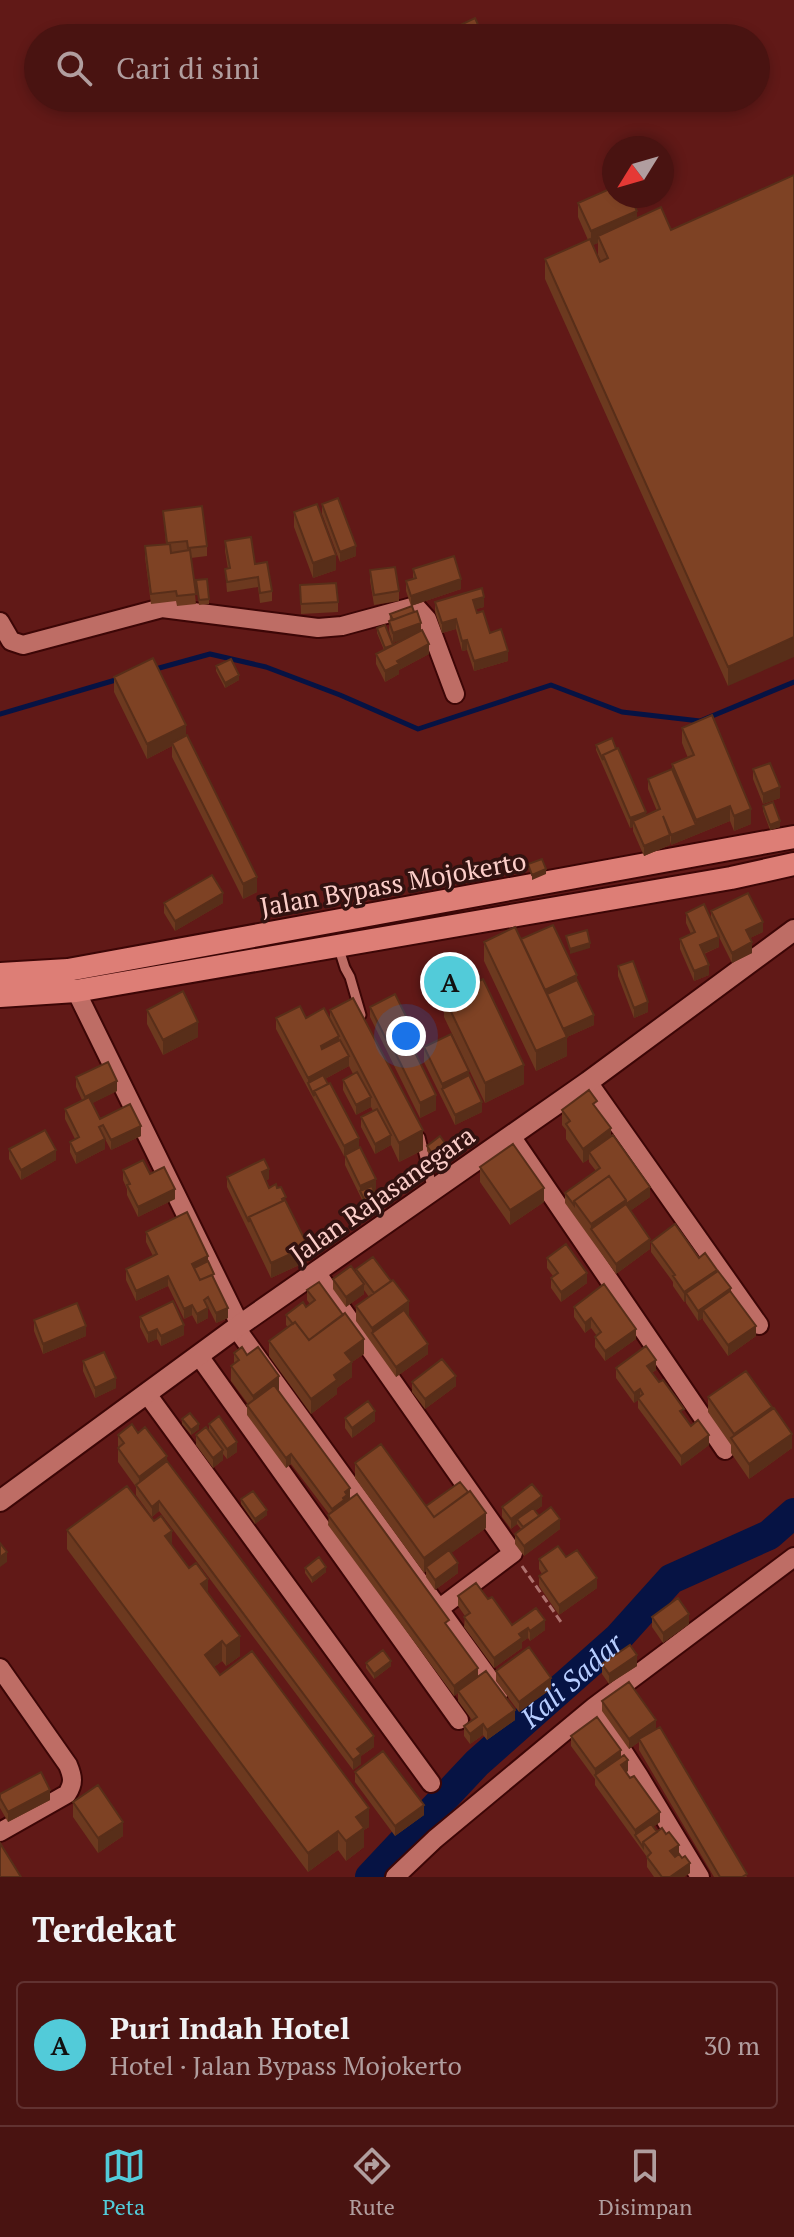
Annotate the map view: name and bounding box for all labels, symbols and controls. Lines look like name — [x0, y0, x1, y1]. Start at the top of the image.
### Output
search box — [24, 24, 770, 112]
icon: search — [52, 46, 96, 90]
text: Cari di sini — [116, 48, 260, 88]
north arrow — [602, 136, 674, 208]
street label: Jalan Bypass Mojokerto — [257, 843, 529, 923]
pin: A — [424, 952, 476, 1012]
your location — [386, 1016, 426, 1056]
street label: Jalan Rajasanegara — [283, 1118, 481, 1270]
water label: Kali Sadar — [511, 1623, 631, 1736]
text: Terdekat — [32, 1907, 177, 1952]
text: Puri Indah Hotel — [110, 2008, 350, 2048]
text: A — [51, 2028, 69, 2062]
text: 30 m — [704, 2028, 760, 2062]
text: Hotel · Jalan Bypass Mojokerto — [110, 2048, 462, 2082]
tab: Peta — [102, 2144, 146, 2221]
tab: Rute — [349, 2144, 395, 2221]
tab: Disimpan — [598, 2144, 692, 2221]

